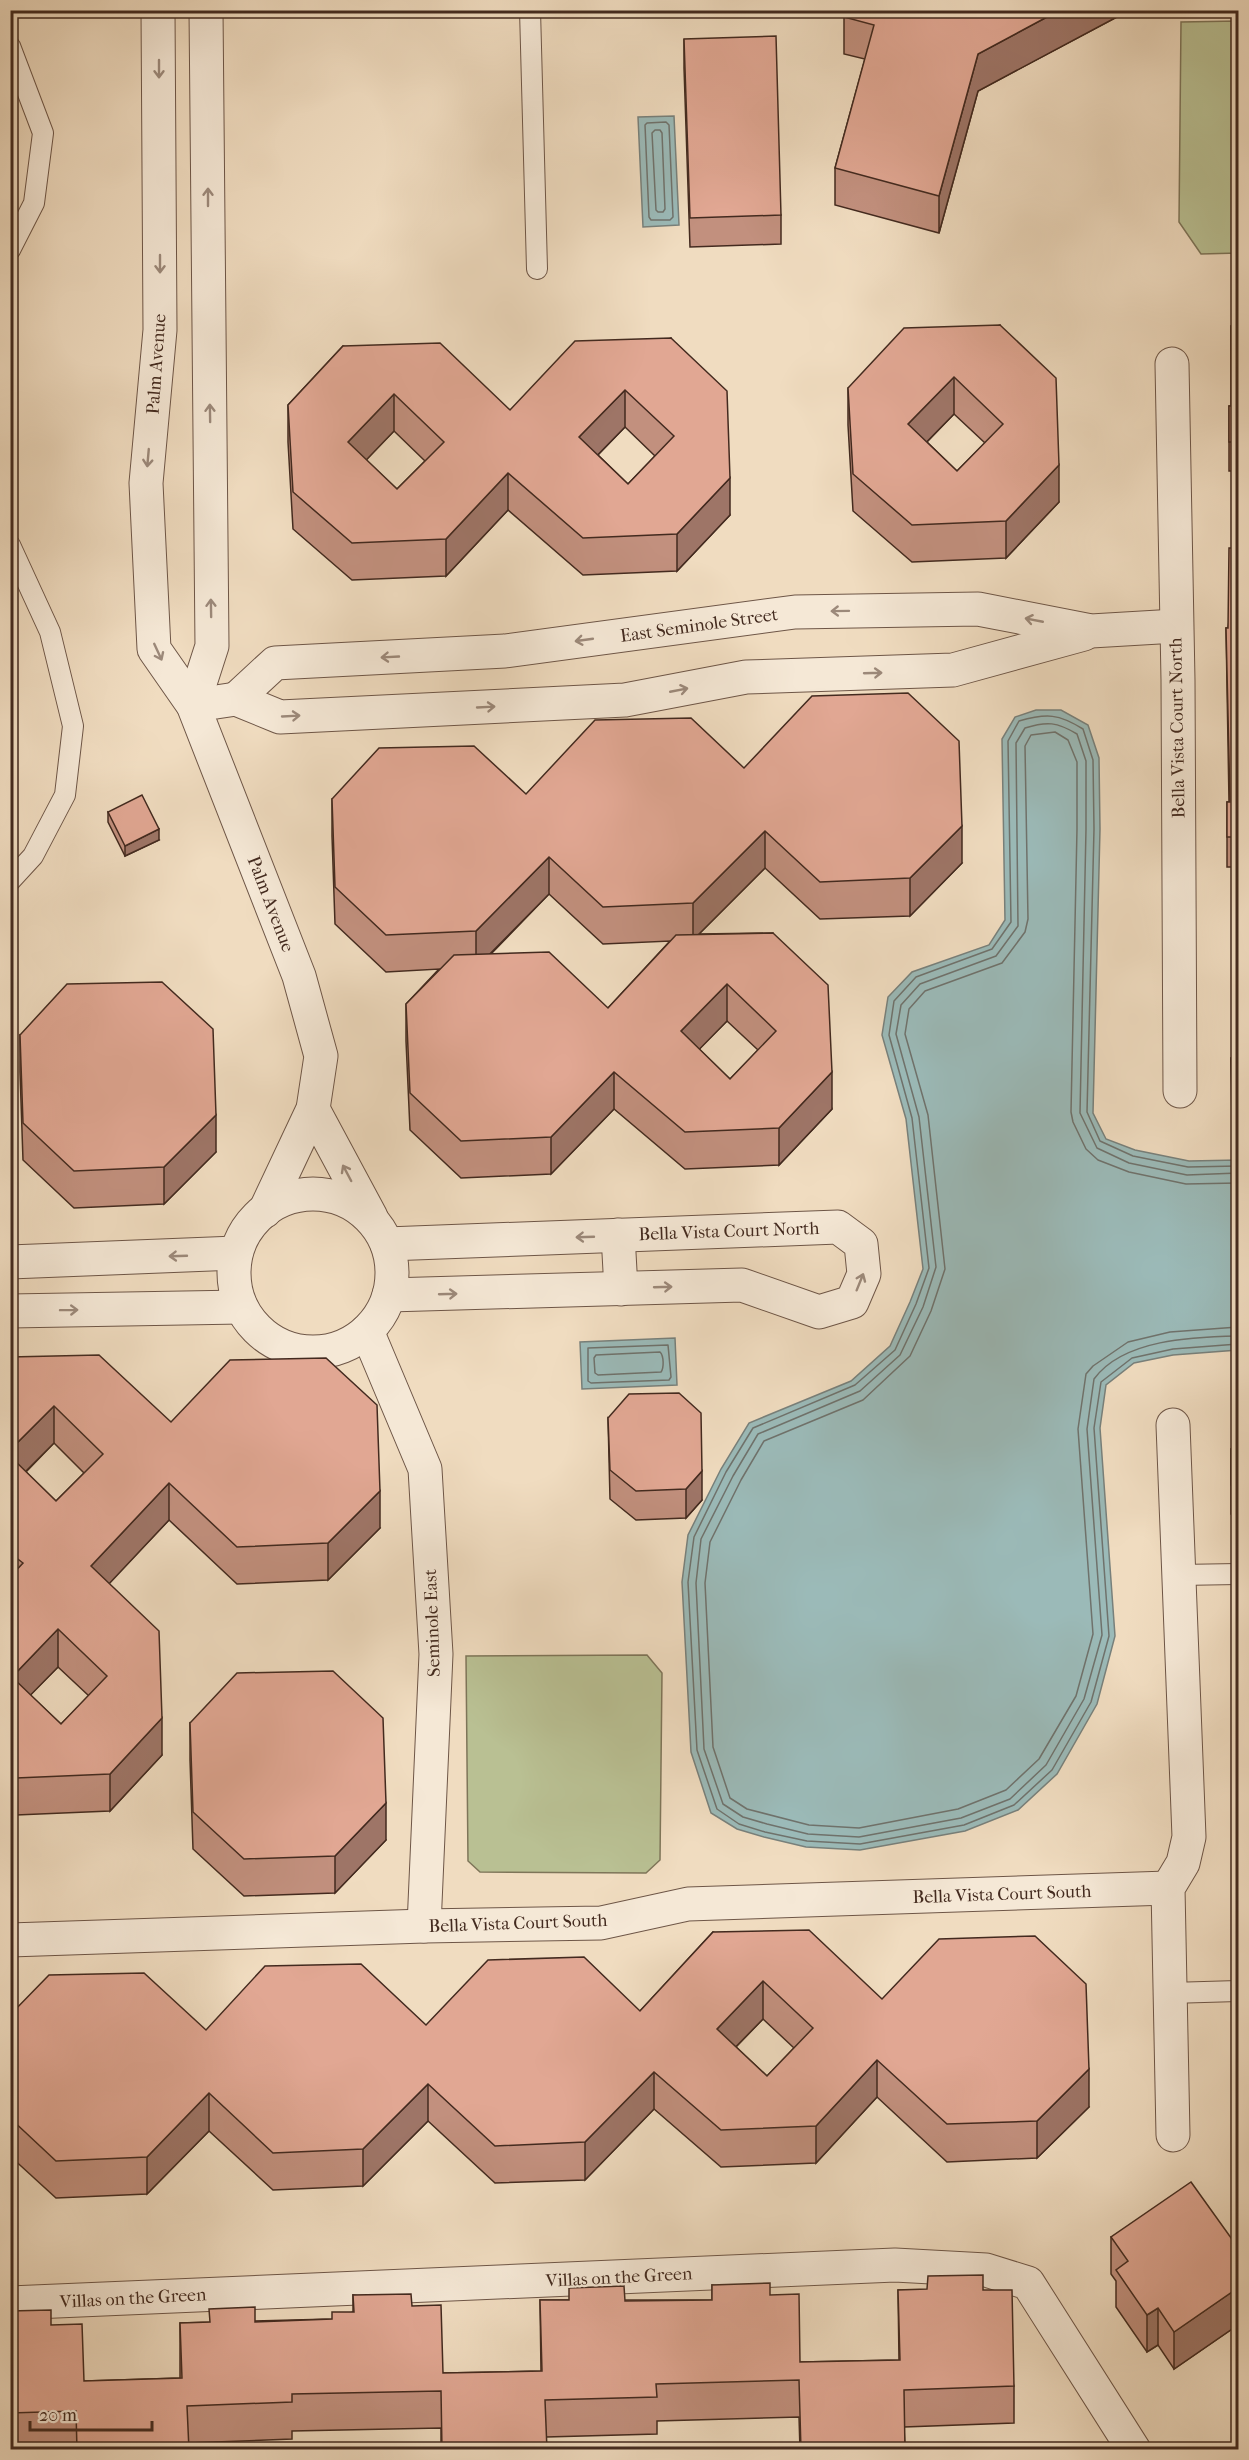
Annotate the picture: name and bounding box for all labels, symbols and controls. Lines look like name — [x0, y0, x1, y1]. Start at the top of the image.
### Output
one-way arrow — [153, 58, 164, 78]
one-way arrow — [202, 187, 213, 207]
one-way arrow — [154, 253, 166, 273]
street label: Palm Avenue — [143, 313, 170, 415]
one-way arrow — [204, 403, 215, 423]
one-way arrow — [142, 448, 153, 468]
one-way arrow — [206, 598, 217, 618]
street label: East Seminole Street — [619, 604, 780, 647]
one-way arrow — [830, 605, 850, 617]
one-way arrow — [1024, 614, 1044, 625]
one-way arrow — [574, 635, 594, 646]
street label: Bella Vista Court North — [1165, 637, 1190, 819]
one-way arrow — [153, 643, 164, 661]
one-way arrow — [380, 651, 400, 662]
one-way arrow — [863, 667, 883, 678]
one-way arrow — [669, 684, 689, 695]
one-way arrow — [475, 701, 495, 712]
one-way arrow — [280, 710, 300, 722]
street label: Palm Avenue — [243, 853, 298, 955]
one-way arrow — [341, 1165, 353, 1182]
street label: Bella Vista Court North — [638, 1218, 820, 1245]
one-way arrow — [575, 1231, 595, 1242]
one-way arrow — [168, 1250, 188, 1261]
one-way arrow — [855, 1273, 866, 1292]
one-way arrow — [653, 1282, 673, 1293]
one-way arrow — [437, 1288, 457, 1299]
one-way arrow — [58, 1305, 78, 1316]
street label: Seminole East — [420, 1568, 445, 1677]
street label: Bella Vista Court South — [912, 1881, 1092, 1908]
street label: Bella Vista Court South — [428, 1910, 608, 1937]
street label: Villas on the Green — [544, 2263, 693, 2292]
street label: Villas on the Green — [58, 2284, 207, 2313]
scale bar — [30, 2394, 152, 2432]
text: 20 m — [39, 2405, 77, 2426]

